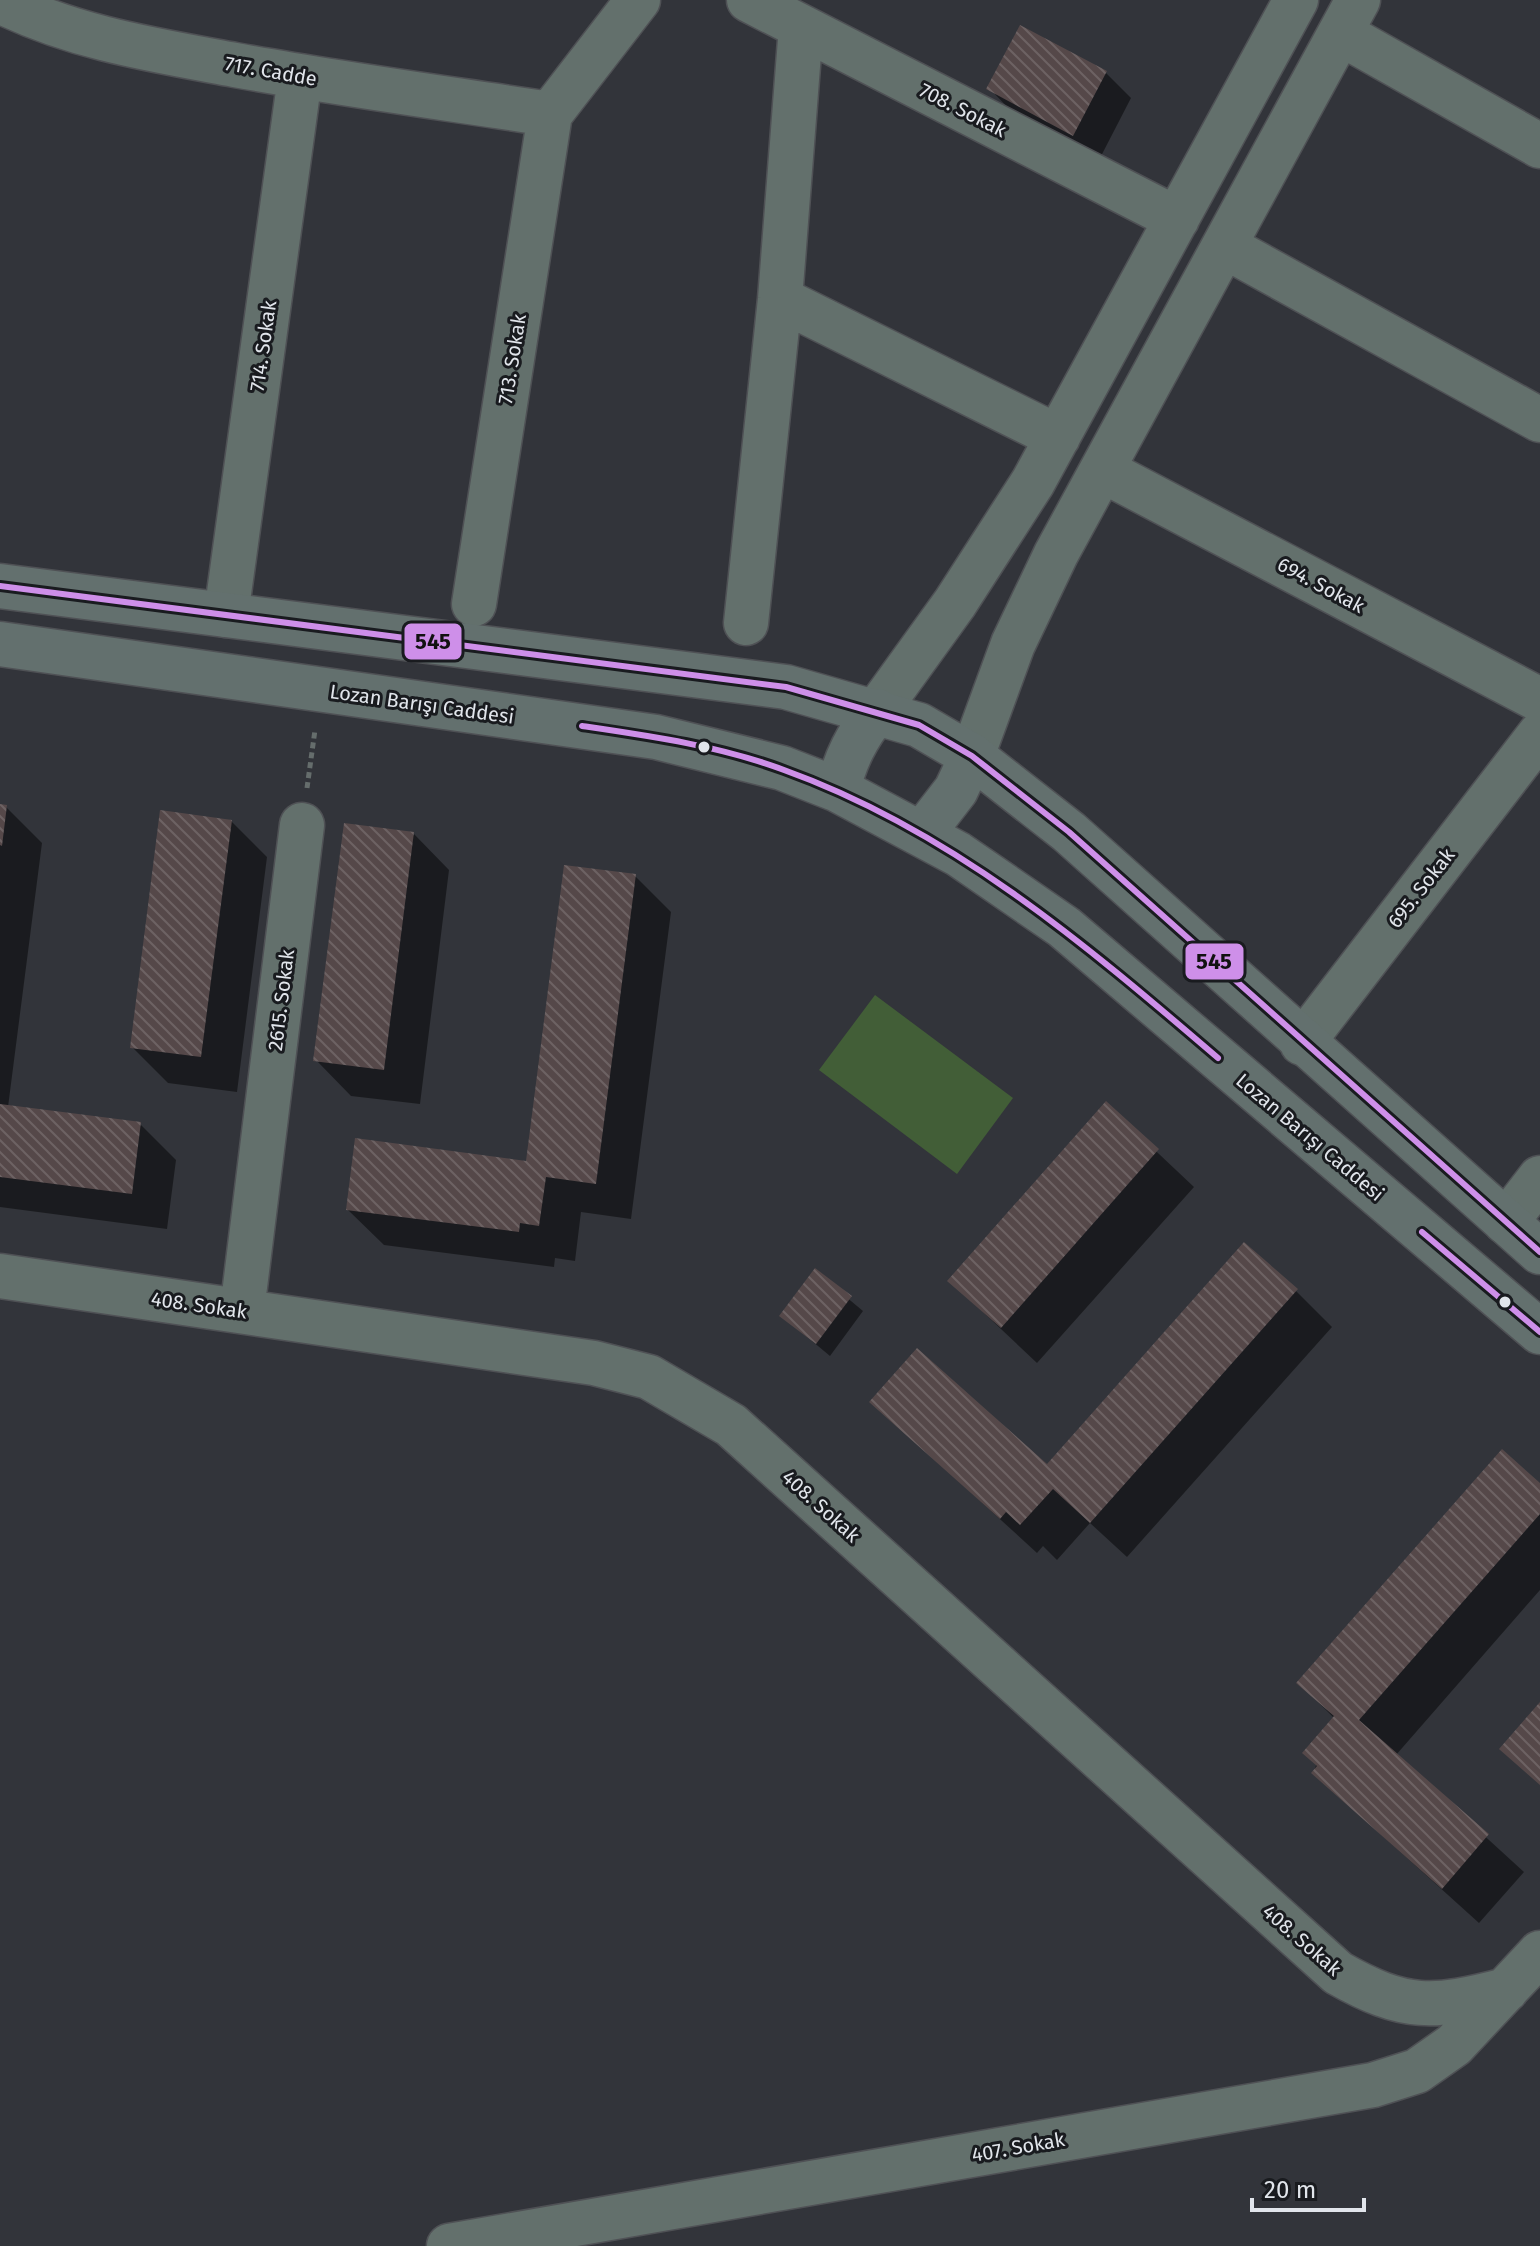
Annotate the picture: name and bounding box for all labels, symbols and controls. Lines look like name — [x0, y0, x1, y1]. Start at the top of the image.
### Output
street label: 717. Cadde — [223, 51, 319, 91]
street label: 708. Sokak — [915, 78, 1011, 143]
street label: 714. Sokak — [245, 298, 281, 393]
street label: 713. Sokak — [493, 311, 531, 406]
street label: 694. Sokak — [1273, 552, 1369, 618]
line badge: 545 — [403, 622, 463, 661]
text: 545 — [415, 628, 451, 655]
street label: Lozan Barışı Caddesi — [328, 679, 516, 730]
unlabelled marker — [696, 739, 712, 755]
street label: 695. Sokak — [1382, 843, 1460, 933]
line badge: 545 — [1184, 942, 1245, 981]
street label: 2615. Sokak — [263, 947, 299, 1052]
text: 545 — [1196, 948, 1232, 975]
street label: Lozan Barışı Caddesi — [1231, 1068, 1389, 1207]
street label: 408. Sokak — [150, 1286, 249, 1324]
unlabelled marker — [1497, 1294, 1513, 1310]
street label: 408. Sokak — [777, 1465, 865, 1548]
street label: 408. Sokak — [1258, 1899, 1347, 1981]
street label: 407. Sokak — [970, 2127, 1067, 2167]
scale bar — [1252, 2162, 1364, 2212]
text: 20 m — [1264, 2176, 1316, 2204]

